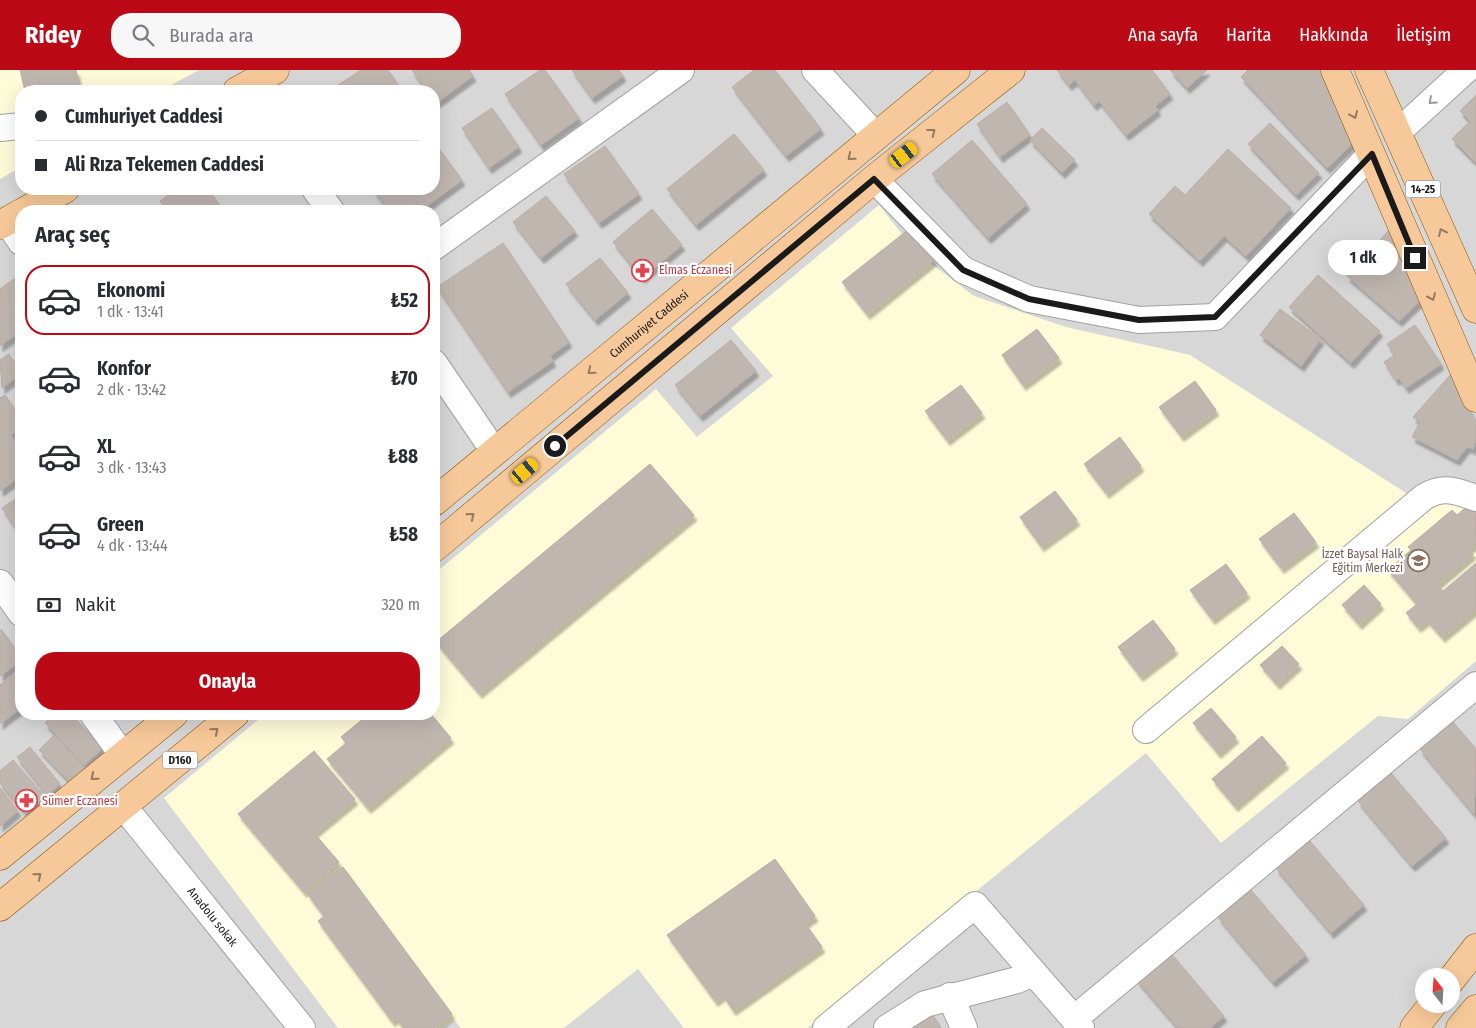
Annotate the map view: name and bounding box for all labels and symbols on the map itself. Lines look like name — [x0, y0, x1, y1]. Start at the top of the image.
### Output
one-way arrow — [1429, 95, 1438, 104]
one-way arrow — [1348, 110, 1359, 119]
one-way arrow — [926, 130, 935, 138]
car — [887, 140, 920, 170]
one-way arrow — [848, 151, 857, 159]
road number: 14-25 — [1406, 180, 1440, 198]
one-way arrow — [1438, 228, 1448, 237]
callout: 1 dk — [1328, 240, 1398, 276]
route end — [1404, 247, 1426, 269]
pharmacy icon: Elmas Eczanesi — [631, 258, 655, 282]
place label: Elmas Eczanesi — [659, 263, 732, 277]
street label: Cumhuriyet Caddesi — [607, 287, 691, 361]
one-way arrow — [1426, 292, 1436, 300]
one-way arrow — [587, 366, 596, 375]
route start — [544, 435, 566, 457]
car — [508, 456, 541, 486]
one-way arrow — [465, 514, 474, 522]
place label: İzzet Baysal Halk Eğitim Merkezi — [1322, 546, 1403, 575]
school or university icon: İzzet Baysal Halk Eğitim Merkezi — [1407, 549, 1431, 573]
one-way arrow — [209, 728, 218, 737]
road number: D160 — [162, 752, 198, 768]
one-way arrow — [91, 771, 100, 780]
pharmacy icon: Sümer Eczanesi — [14, 789, 38, 813]
place label: Sümer Eczanesi — [42, 794, 118, 808]
one-way arrow — [32, 874, 41, 882]
street label: Anadolu sokak — [184, 884, 241, 950]
north arrow — [1415, 968, 1460, 1012]

